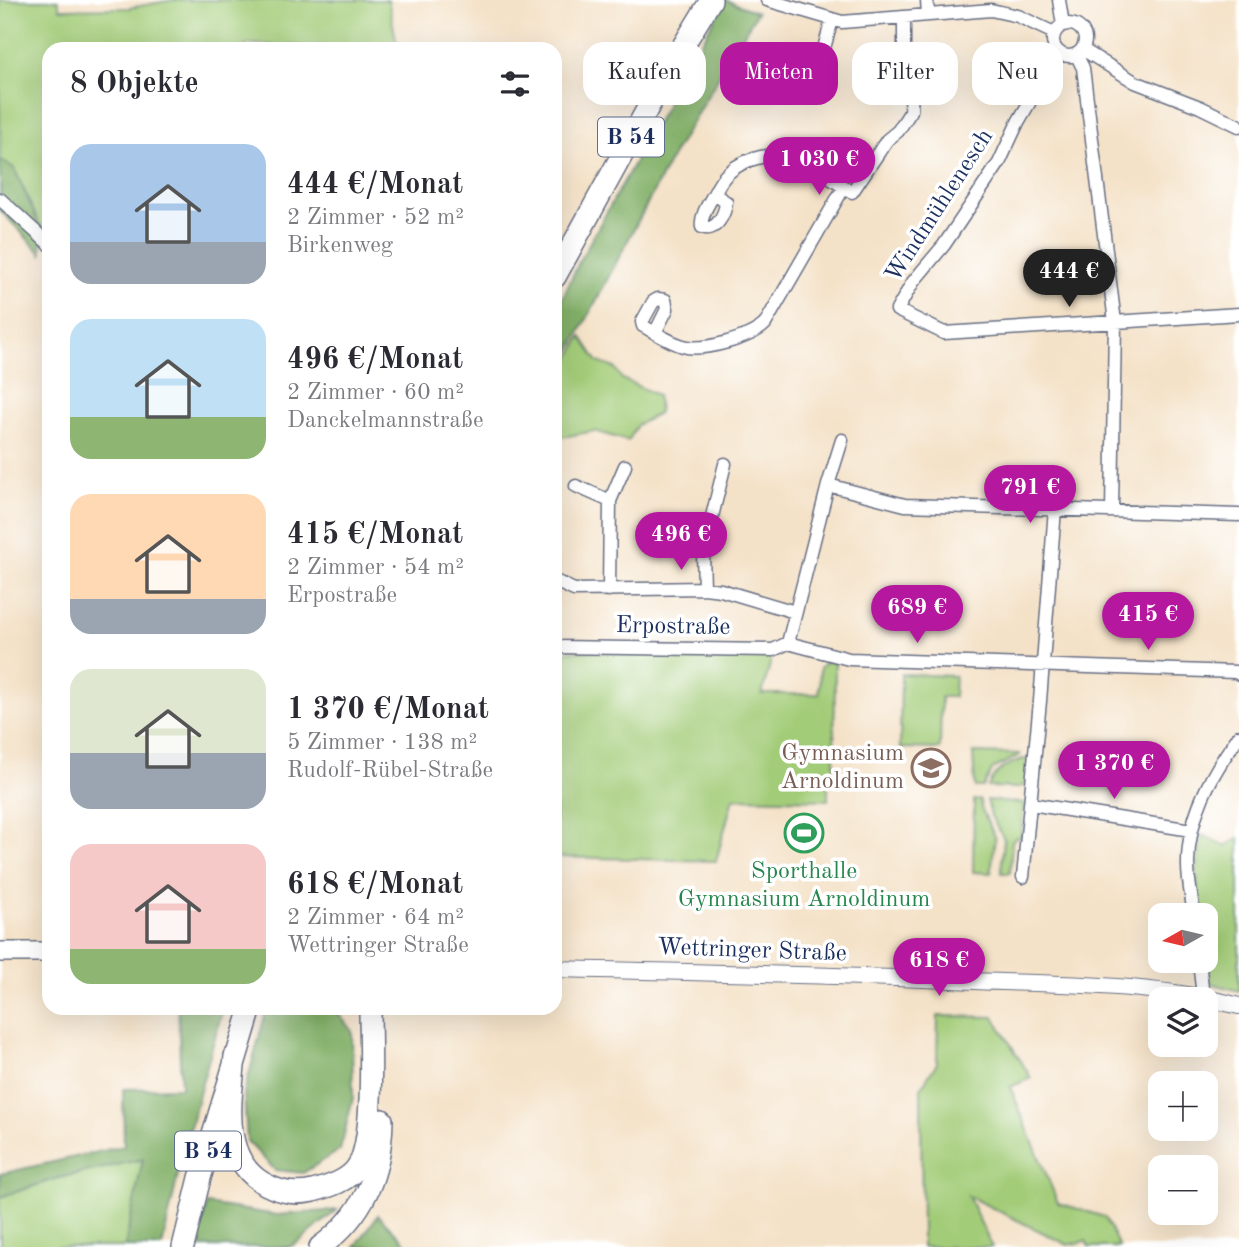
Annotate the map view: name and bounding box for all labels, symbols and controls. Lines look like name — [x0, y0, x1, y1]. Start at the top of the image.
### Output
chip: Kaufen — [583, 42, 706, 105]
chip: Mieten — [720, 42, 838, 105]
chip: Filter — [852, 42, 958, 105]
chip: Neu — [972, 42, 1063, 105]
icon: filters — [496, 65, 534, 103]
text: 8 Objekte — [70, 69, 199, 99]
road number: B 54 — [598, 118, 664, 156]
street label: Windmühlenesch — [882, 125, 998, 287]
pin: 1 030 € — [754, 138, 884, 197]
text: 1 030 € — [779, 148, 859, 171]
text: 444 €/Monat — [287, 170, 463, 200]
icon: home — [126, 172, 210, 256]
text: 2 Zimmer · 52 m² — [287, 206, 464, 229]
text: Birkenweg — [287, 234, 393, 257]
pin: 444 € — [1020, 250, 1118, 309]
text: 444 € — [1039, 260, 1099, 283]
text: 496 €/Monat — [287, 345, 463, 375]
icon: home — [126, 347, 210, 431]
text: 2 Zimmer · 60 m² — [287, 381, 464, 404]
text: Danckelmannstraße — [287, 409, 483, 432]
pin: 791 € — [981, 466, 1079, 525]
text: 791 € — [1000, 476, 1060, 499]
pin: 496 € — [632, 512, 730, 572]
text: 415 €/Monat — [287, 520, 463, 550]
icon: home — [126, 522, 210, 606]
text: 496 € — [651, 523, 711, 546]
text: 2 Zimmer · 54 m² — [287, 556, 464, 579]
text: Erpostraße — [287, 584, 397, 607]
pin: 689 € — [868, 586, 966, 645]
pin: 415 € — [1099, 592, 1197, 652]
text: 689 € — [887, 596, 947, 619]
text: 415 € — [1118, 603, 1178, 626]
street label: Erpostraße — [615, 614, 731, 640]
text: 1 370 €/Monat — [287, 695, 489, 725]
icon: home — [126, 697, 210, 781]
text: 5 Zimmer · 138 m² — [287, 731, 477, 754]
place label: Gymnasium Arnoldinum — [781, 742, 904, 794]
pin: 1 370 € — [1049, 742, 1179, 801]
school or university icon: Gymnasium Arnoldinum — [910, 747, 952, 789]
text: 1 370 € — [1074, 752, 1154, 775]
text: Rudolf-Rübel-Straße — [287, 759, 493, 782]
sports icon: Sporthalle Gymnasium Arnoldinum — [783, 812, 825, 854]
place label: Sporthalle Gymnasium Arnoldinum — [678, 860, 930, 912]
text: 618 €/Monat — [287, 870, 463, 900]
icon: home — [126, 872, 210, 956]
north arrow — [1148, 903, 1218, 973]
map controls — [1148, 903, 1218, 1225]
text: 2 Zimmer · 64 m² — [287, 906, 464, 929]
text: Wettringer Straße — [287, 934, 469, 957]
street label: Wettringer Straße — [657, 936, 847, 966]
pin: 618 € — [890, 939, 988, 998]
text: 618 € — [909, 949, 969, 972]
button: layers — [1148, 987, 1218, 1057]
button: + — [1148, 1071, 1218, 1141]
road number: B 54 — [175, 1132, 241, 1170]
button: − — [1148, 1155, 1218, 1225]

